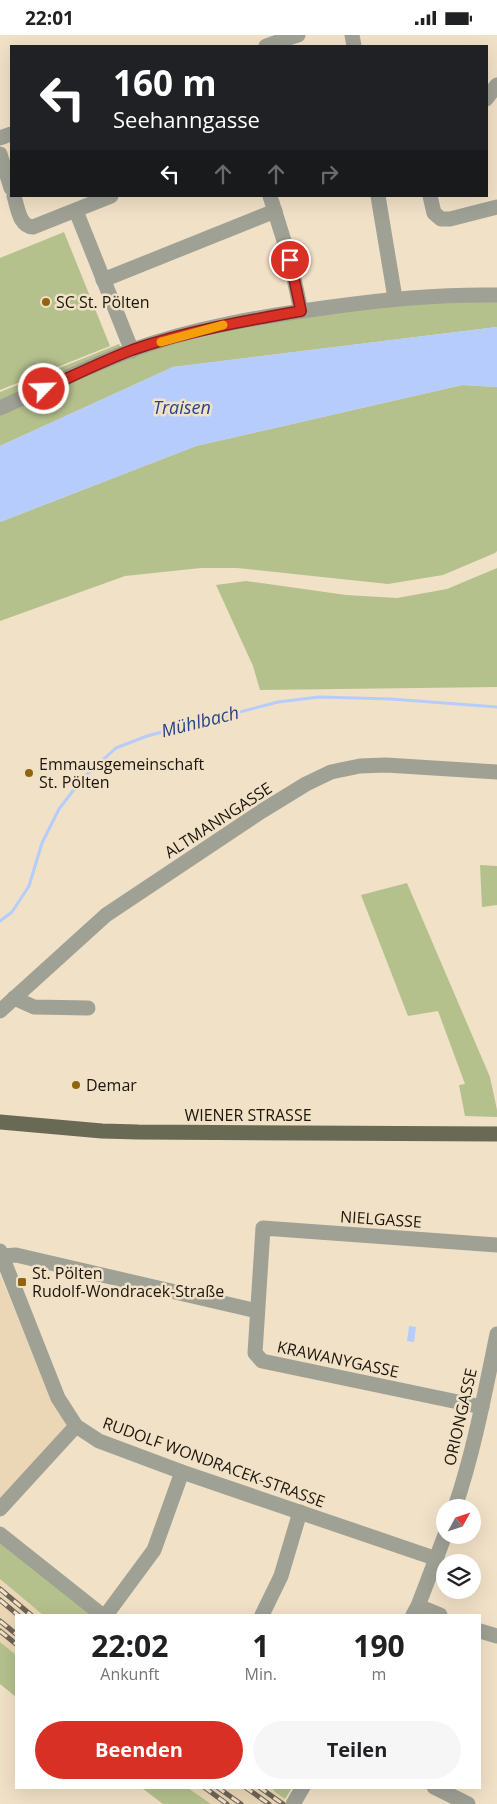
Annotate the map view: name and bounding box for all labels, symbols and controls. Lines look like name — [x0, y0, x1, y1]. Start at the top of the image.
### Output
text: 22:01 — [25, 5, 74, 31]
text: 160 m — [113, 59, 217, 106]
icon: left — [30, 65, 95, 130]
text: Seehanngasse — [113, 104, 260, 134]
icon: left — [156, 160, 184, 188]
icon: ahead — [209, 160, 237, 188]
icon: ahead — [262, 160, 290, 188]
icon: right — [315, 160, 343, 188]
pin — [269, 239, 311, 281]
icon: arrive — [276, 246, 304, 274]
place label: SC St. Pölten — [56, 291, 150, 313]
marker: SC St. Pölten — [40, 296, 52, 308]
position arrow — [17, 362, 69, 414]
water label: Traisen — [153, 395, 211, 419]
water label: Mühlbach — [158, 700, 241, 742]
place label: Emmausgemeinschaft St. Pölten — [39, 753, 205, 793]
marker: Emmausgemeinschaft St. Pölten — [23, 767, 35, 779]
street label: ALTMANNGASSE — [160, 777, 276, 863]
place label: Demar — [86, 1074, 137, 1096]
marker: Demar — [70, 1079, 82, 1091]
street label: WIENER STRASSE — [184, 1104, 312, 1126]
street label: NIELGASSE — [339, 1205, 423, 1233]
place label: St. Pölten Rudolf-Wondracek-Straße — [32, 1262, 224, 1302]
marker: St. Pölten Rudolf-Wondracek-Straße — [16, 1276, 28, 1288]
street label: KRAWANYGASSE — [275, 1335, 401, 1383]
street label: ORIONGASSE — [438, 1366, 482, 1468]
street label: RUDOLF WONDRACEK-STRASSE — [100, 1411, 328, 1513]
north arrow — [436, 1499, 481, 1544]
map controls — [436, 1499, 481, 1599]
button: layers — [436, 1554, 481, 1599]
text: 22:02 — [91, 1625, 168, 1666]
text: 1 — [252, 1625, 269, 1666]
text: 190 — [353, 1625, 405, 1666]
text: Ankunft — [100, 1663, 159, 1685]
text: Min. — [245, 1663, 277, 1685]
text: m — [372, 1663, 386, 1685]
button: Beenden — [35, 1721, 243, 1779]
button: Teilen — [253, 1721, 461, 1779]

